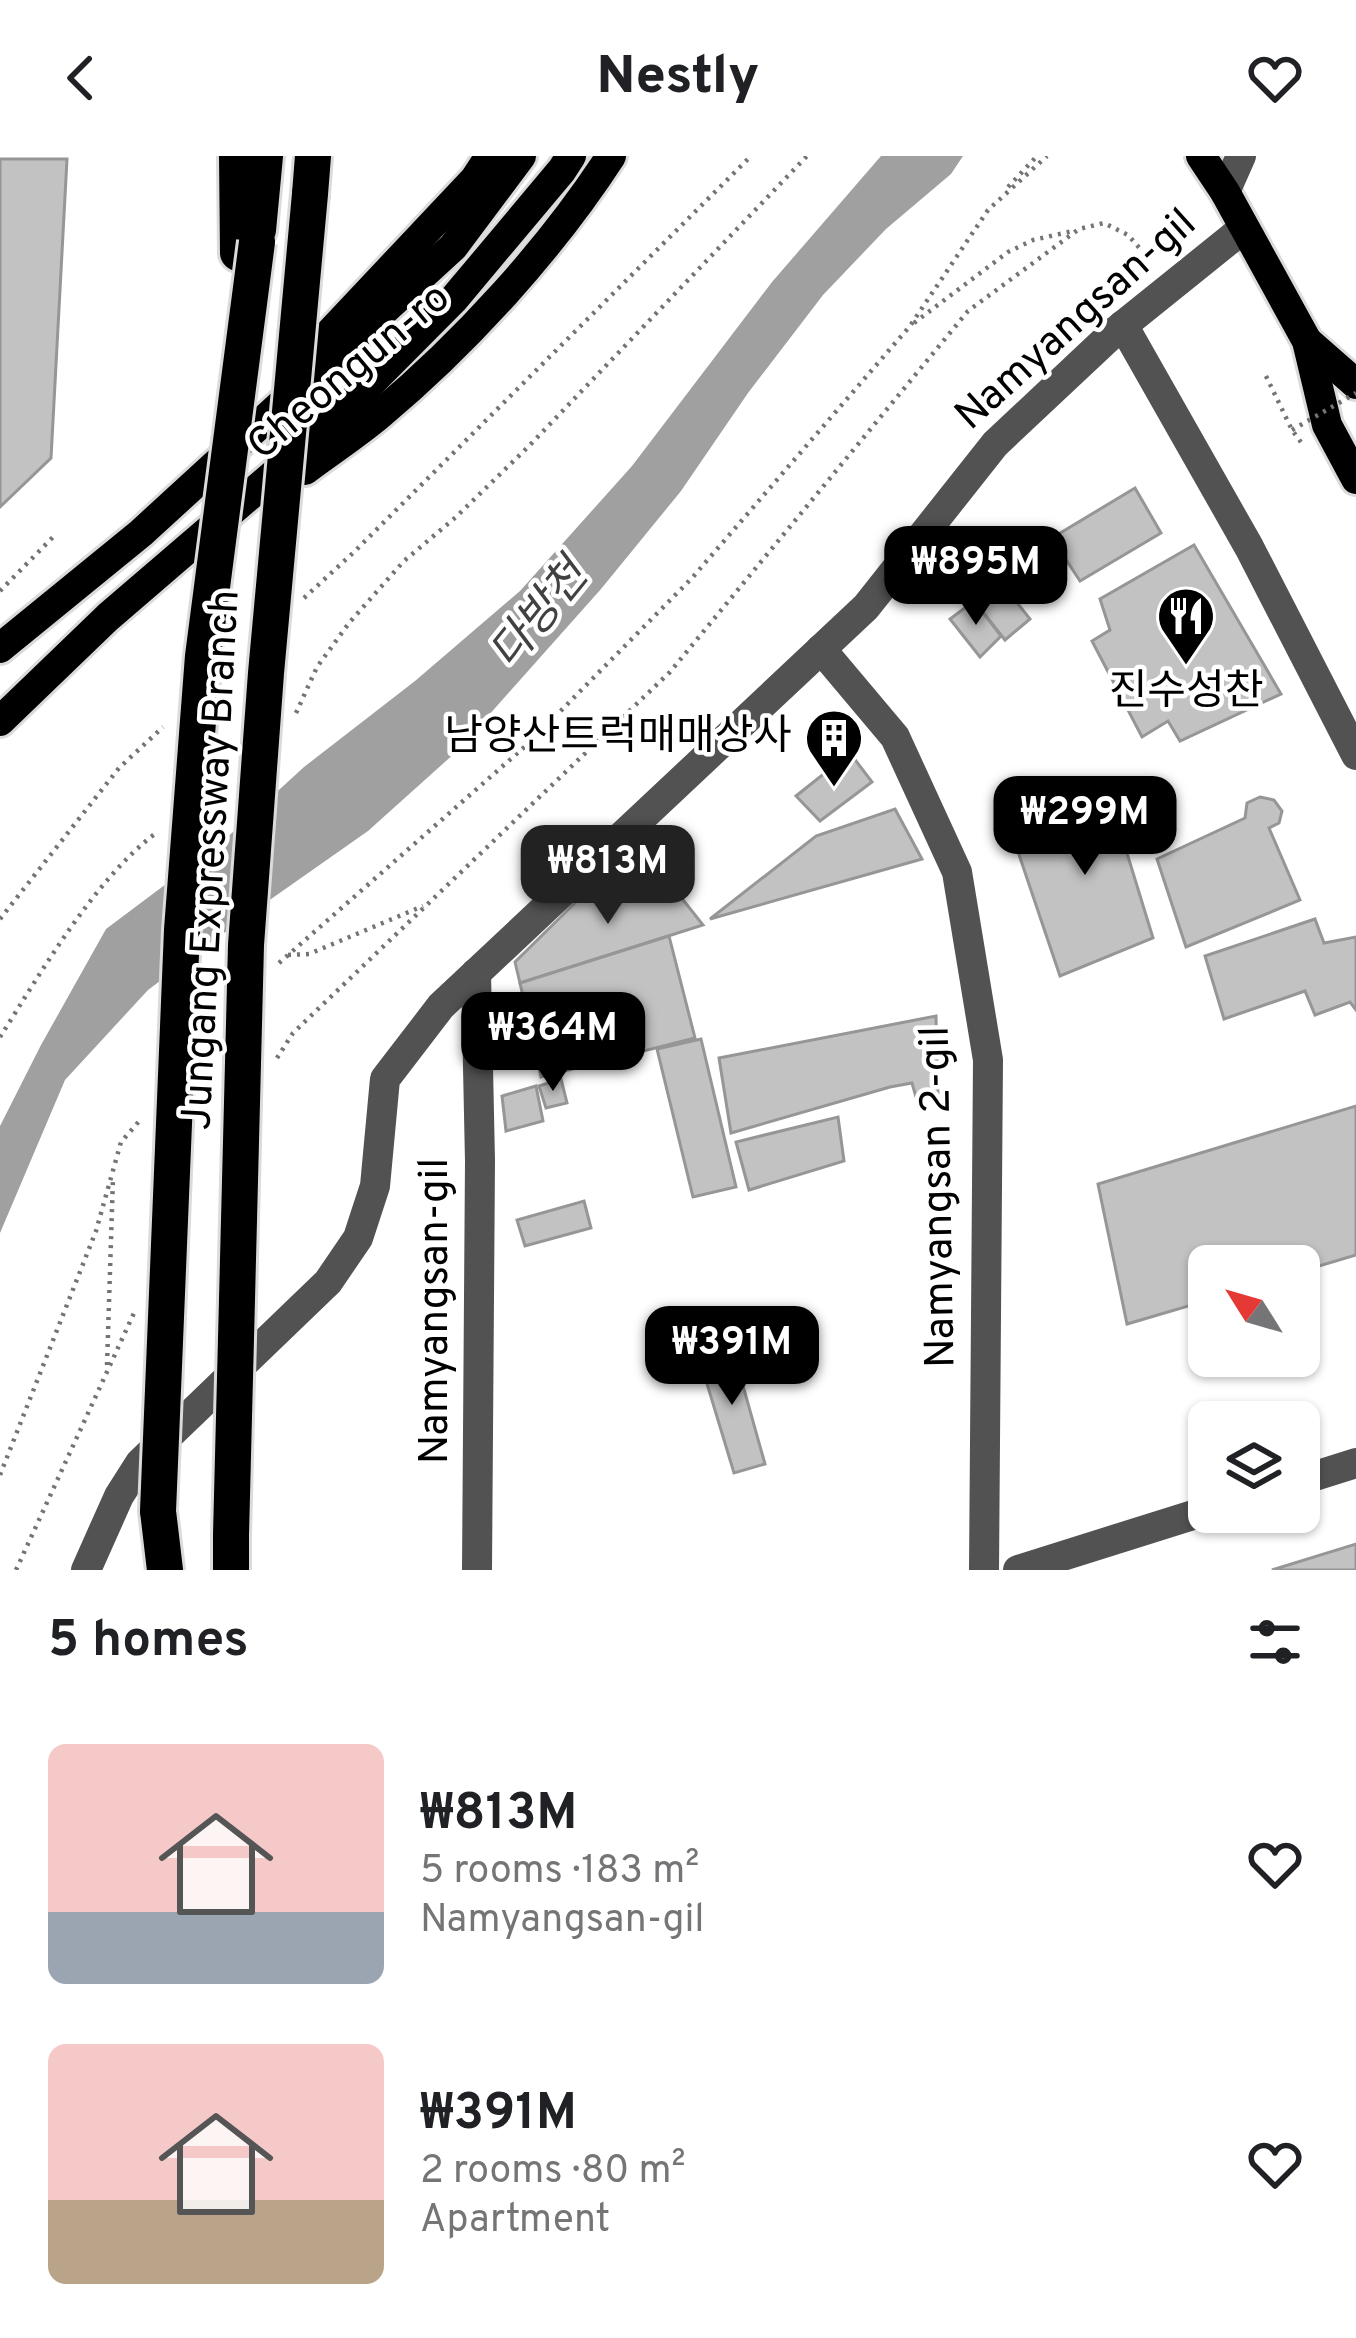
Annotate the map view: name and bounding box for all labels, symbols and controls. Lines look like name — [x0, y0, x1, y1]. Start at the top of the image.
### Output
text: Nestly — [597, 44, 759, 113]
icon: back — [48, 45, 114, 111]
icon: heart — [1242, 45, 1308, 111]
street label: Namyangsan-gil — [945, 199, 1209, 443]
street label: Cheongun-ro — [238, 273, 462, 473]
pin: ₩895M — [892, 526, 1060, 628]
text: ₩895M — [911, 540, 1041, 589]
water label: 다방천 — [480, 546, 605, 682]
restaurant icon: 진수성찬 — [1155, 585, 1217, 667]
street label: Jungang Expressway Branch — [172, 588, 254, 1132]
place label: 진수성찬 — [1109, 667, 1263, 720]
building icon: 남양산트럭매매상사 — [803, 707, 865, 789]
place label: 남양산트럭매매상사 — [444, 712, 792, 765]
pin: ₩299M — [1001, 776, 1169, 878]
text: ₩299M — [1021, 790, 1149, 839]
pin: ₩813M — [524, 825, 692, 927]
text: ₩813M — [548, 839, 668, 888]
pin: ₩364M — [469, 992, 637, 1094]
text: ₩364M — [488, 1006, 618, 1055]
street label: Namyangsan 2-gil — [911, 1026, 969, 1368]
street label: Namyangsan-gil — [410, 1158, 463, 1464]
north arrow — [1188, 1245, 1320, 1377]
map controls — [1188, 1245, 1320, 1533]
pin: ₩391M — [648, 1306, 816, 1408]
text: ₩391M — [672, 1320, 792, 1369]
button: layers — [1188, 1401, 1320, 1533]
icon: filters — [1242, 1609, 1308, 1675]
text: 5 homes — [48, 1610, 249, 1675]
text: ₩813M — [420, 1783, 578, 1848]
icon: home — [144, 1792, 288, 1936]
icon: heart — [1242, 1831, 1308, 1897]
text: 5 rooms · 183 m² — [420, 1848, 699, 1897]
text: Namyangsan-gil — [420, 1897, 705, 1946]
text: ₩391M — [420, 2083, 577, 2148]
icon: home — [144, 2092, 288, 2236]
icon: heart — [1242, 2131, 1308, 2197]
text: 2 rooms · 80 m² — [420, 2148, 686, 2197]
text: Apartment — [420, 2197, 610, 2246]

